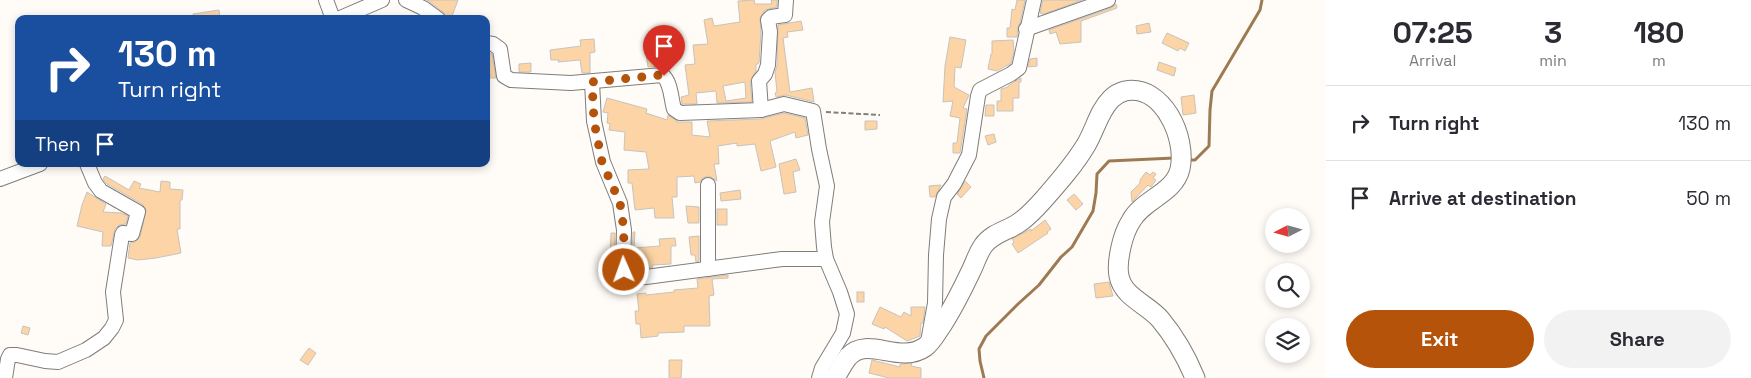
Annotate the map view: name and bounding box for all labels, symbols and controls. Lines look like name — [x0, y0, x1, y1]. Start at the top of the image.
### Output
text: 07:25 — [1393, 13, 1473, 52]
text: 3 — [1544, 13, 1562, 52]
text: 180 — [1633, 13, 1684, 52]
pin — [643, 25, 685, 76]
text: 130 m — [118, 32, 217, 76]
icon: arrive — [650, 32, 678, 60]
icon: right — [35, 35, 100, 100]
text: Arrival — [1409, 50, 1456, 71]
text: min — [1539, 50, 1567, 71]
text: m — [1652, 50, 1666, 71]
text: Turn right — [118, 75, 221, 103]
icon: right — [1346, 109, 1374, 137]
text: Turn right — [1389, 111, 1479, 136]
text: 130 m — [1678, 111, 1731, 136]
icon: arrive — [91, 130, 119, 158]
text: Then — [35, 132, 81, 157]
icon: arrive — [1346, 184, 1374, 212]
text: Arrive at destination — [1389, 186, 1577, 211]
text: 50 m — [1686, 186, 1731, 211]
north arrow — [1265, 208, 1310, 252]
map controls — [1265, 208, 1310, 363]
position arrow — [597, 243, 649, 295]
button: search — [1265, 263, 1310, 308]
button: Exit — [1346, 310, 1534, 368]
button: Share — [1544, 310, 1731, 368]
button: layers — [1265, 318, 1310, 363]

